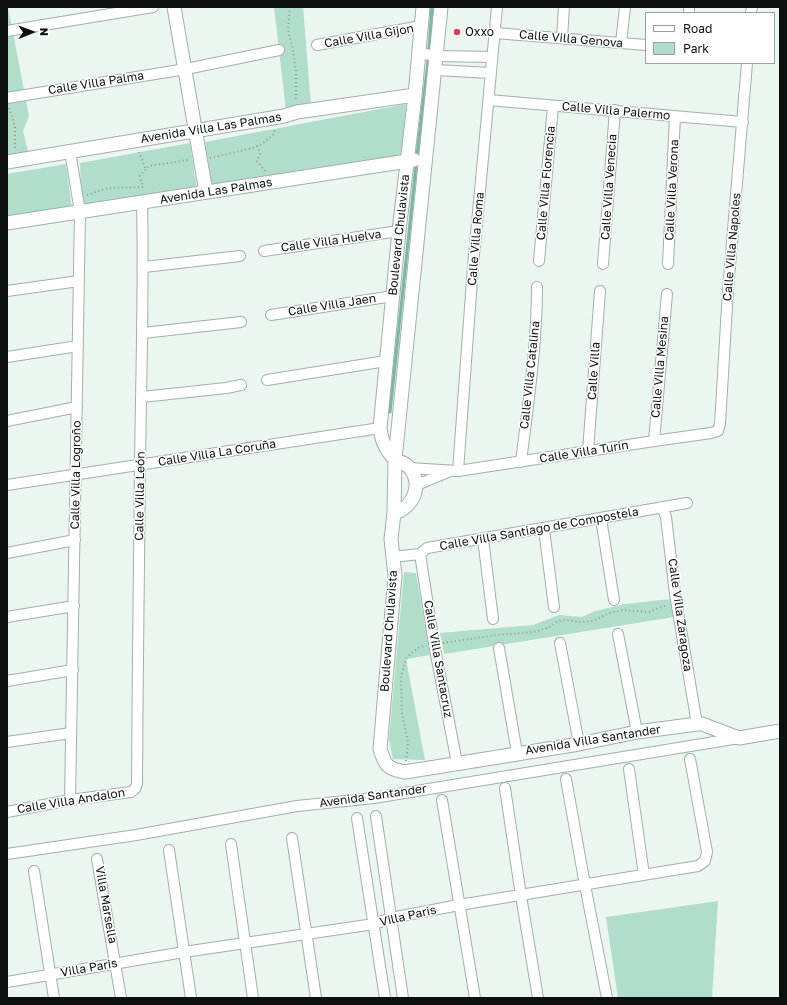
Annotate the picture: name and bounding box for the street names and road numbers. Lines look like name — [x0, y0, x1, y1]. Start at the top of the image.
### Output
street label: Calle Villa Gijon — [323, 21, 415, 51]
street label: Calle Villa Genova — [519, 27, 623, 51]
street label: Calle Villa Palma — [47, 68, 145, 98]
street label: Calle Villa Palermo — [561, 99, 671, 123]
street label: Avenida Villa Las Palmas — [140, 110, 282, 146]
street label: Calle Villa Florencia — [534, 125, 558, 241]
street label: Calle Villa Venecia — [598, 133, 620, 241]
street label: Calle Villa Verona — [662, 139, 682, 241]
street label: Boulevard Chulavista — [385, 174, 413, 296]
street label: Avenida Las Palmas — [159, 175, 273, 207]
street label: Calle Villa Roma — [465, 192, 487, 286]
street label: Calle Villa Napoles — [720, 192, 744, 302]
street label: Calle Villa Huelva — [280, 227, 382, 255]
street label: Calle Villa Jaen — [287, 291, 377, 319]
street label: Calle Villa Mesina — [648, 315, 672, 419]
street label: Calle Villa Catalina — [517, 320, 543, 430]
street label: Calle Villa — [585, 341, 603, 401]
street label: Calle Villa Logroño — [68, 420, 84, 530]
street label: Calle Villa La Coruña — [157, 437, 277, 469]
street label: Calle Villa Turin — [538, 438, 630, 466]
street label: Calle Villa León — [132, 451, 148, 541]
street label: Calle Villa Santiago de Compostela — [438, 504, 640, 554]
street label: Calle Villa Zaragoza — [665, 558, 695, 672]
street label: Boulevard Chulavista — [378, 570, 400, 692]
street label: Calle Villa Santacruz — [421, 599, 455, 719]
street label: Avenida Villa Santander — [524, 722, 662, 758]
street label: Avenida Santander — [318, 781, 428, 811]
street label: Calle Villa Andalon — [16, 785, 126, 817]
street label: Villa Marsella — [92, 865, 120, 945]
street label: Villa Paris — [378, 903, 438, 929]
street label: Villa Paris — [59, 956, 119, 980]

